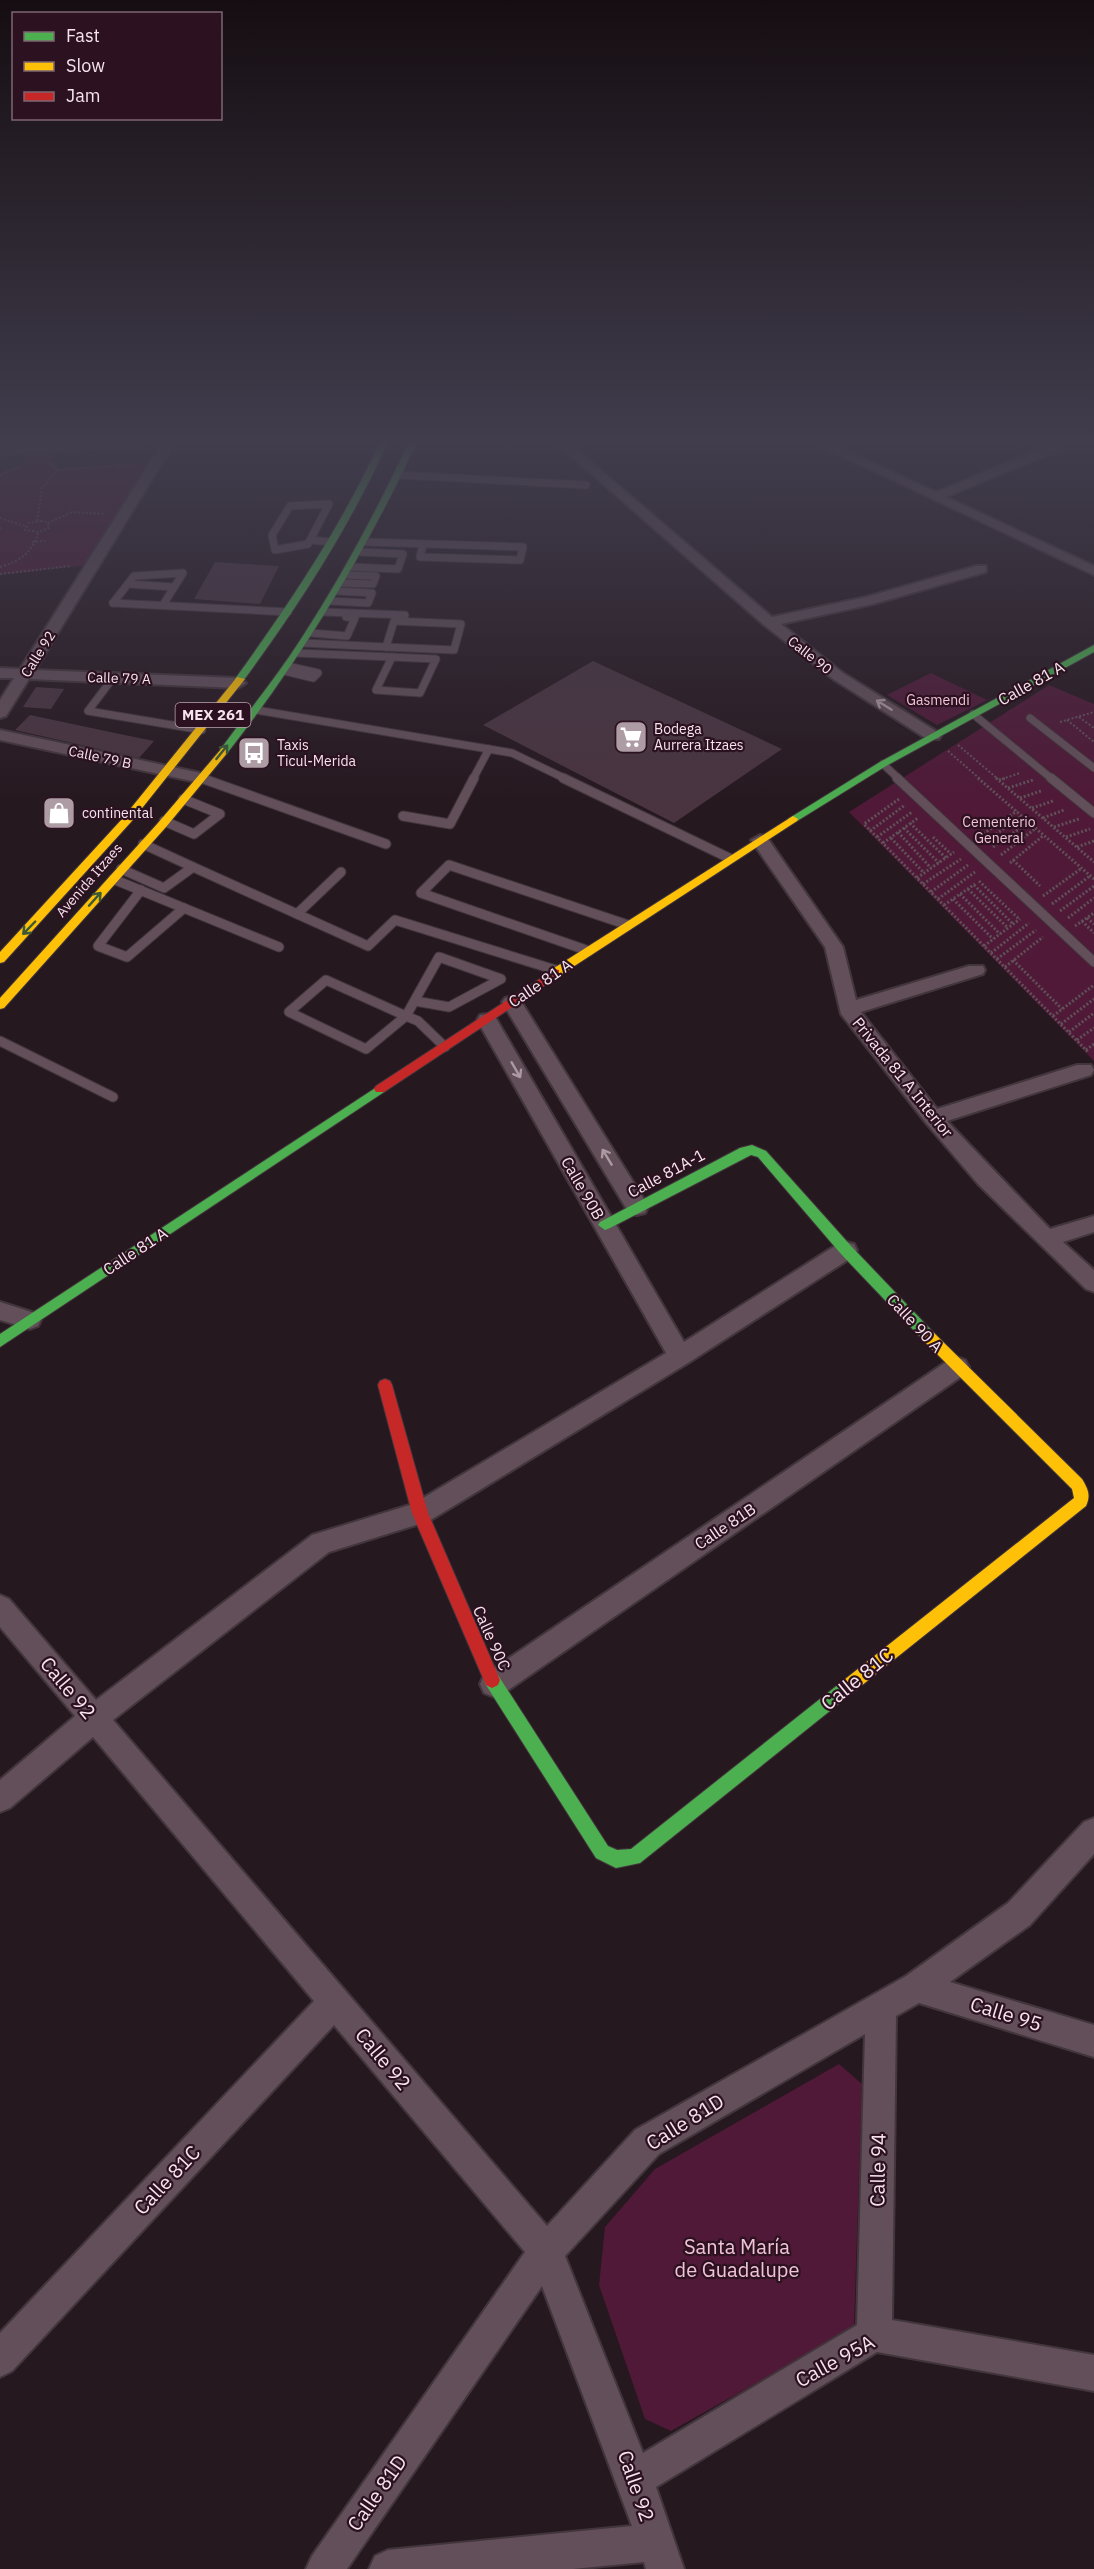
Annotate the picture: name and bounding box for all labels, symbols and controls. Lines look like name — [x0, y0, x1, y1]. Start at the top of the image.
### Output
legend — [12, 12, 222, 120]
text: Fast — [66, 24, 100, 47]
text: Slow — [66, 54, 105, 77]
text: Jam — [66, 84, 101, 107]
street label: Calle 92 — [17, 627, 59, 681]
street label: Calle 90 — [784, 632, 836, 678]
street label: Calle 81 A — [994, 657, 1068, 709]
street label: Calle 79 A — [87, 668, 151, 688]
park label: Gasmendi — [906, 691, 970, 709]
one-way arrow — [876, 699, 893, 711]
road number: MEX 261 — [176, 703, 250, 727]
supermarket icon: Bodega Aurrera Itzaes — [613, 719, 649, 755]
place label: Bodega Aurrera Itzaes — [654, 720, 744, 754]
bus stop icon: Taxis Ticul-Merida — [236, 735, 272, 771]
place label: Taxis Ticul-Merida — [277, 736, 357, 770]
street label: Calle 79 B — [67, 742, 133, 772]
one-way arrow — [216, 744, 229, 760]
shop icon: continental — [41, 795, 77, 831]
place label: continental — [82, 804, 153, 822]
park label: Cementerio General — [962, 813, 1036, 847]
street label: Avenida Itzaes — [52, 839, 126, 921]
one-way arrow — [88, 892, 102, 907]
one-way arrow — [22, 920, 37, 935]
street label: Calle 81 A — [504, 954, 576, 1012]
street label: Privada 81 A Interior — [848, 1013, 958, 1141]
one-way arrow — [510, 1061, 522, 1078]
street label: Calle 81A-1 — [624, 1144, 708, 1202]
one-way arrow — [600, 1149, 612, 1166]
street label: Calle 90B — [557, 1153, 609, 1223]
street label: Calle 81 A — [99, 1223, 171, 1279]
street label: Calle 90 A — [883, 1290, 947, 1356]
street label: Calle 81B — [691, 1498, 759, 1554]
street label: Calle 90C — [469, 1603, 515, 1674]
street label: Calle 81C — [815, 1641, 899, 1716]
street label: Calle 92 — [34, 1651, 102, 1725]
street label: Calle 95 — [967, 1990, 1045, 2037]
street label: Calle 92 — [349, 2022, 417, 2096]
street label: Calle 81D — [641, 2087, 729, 2156]
street label: Calle 94 — [863, 2133, 892, 2207]
street label: Calle 81C — [127, 2139, 206, 2220]
park label: Santa María de Guadalupe — [675, 2233, 799, 2283]
street label: Calle 95A — [790, 2328, 879, 2393]
street label: Calle 92 — [612, 2447, 661, 2525]
street label: Calle 81D — [341, 2449, 413, 2536]

